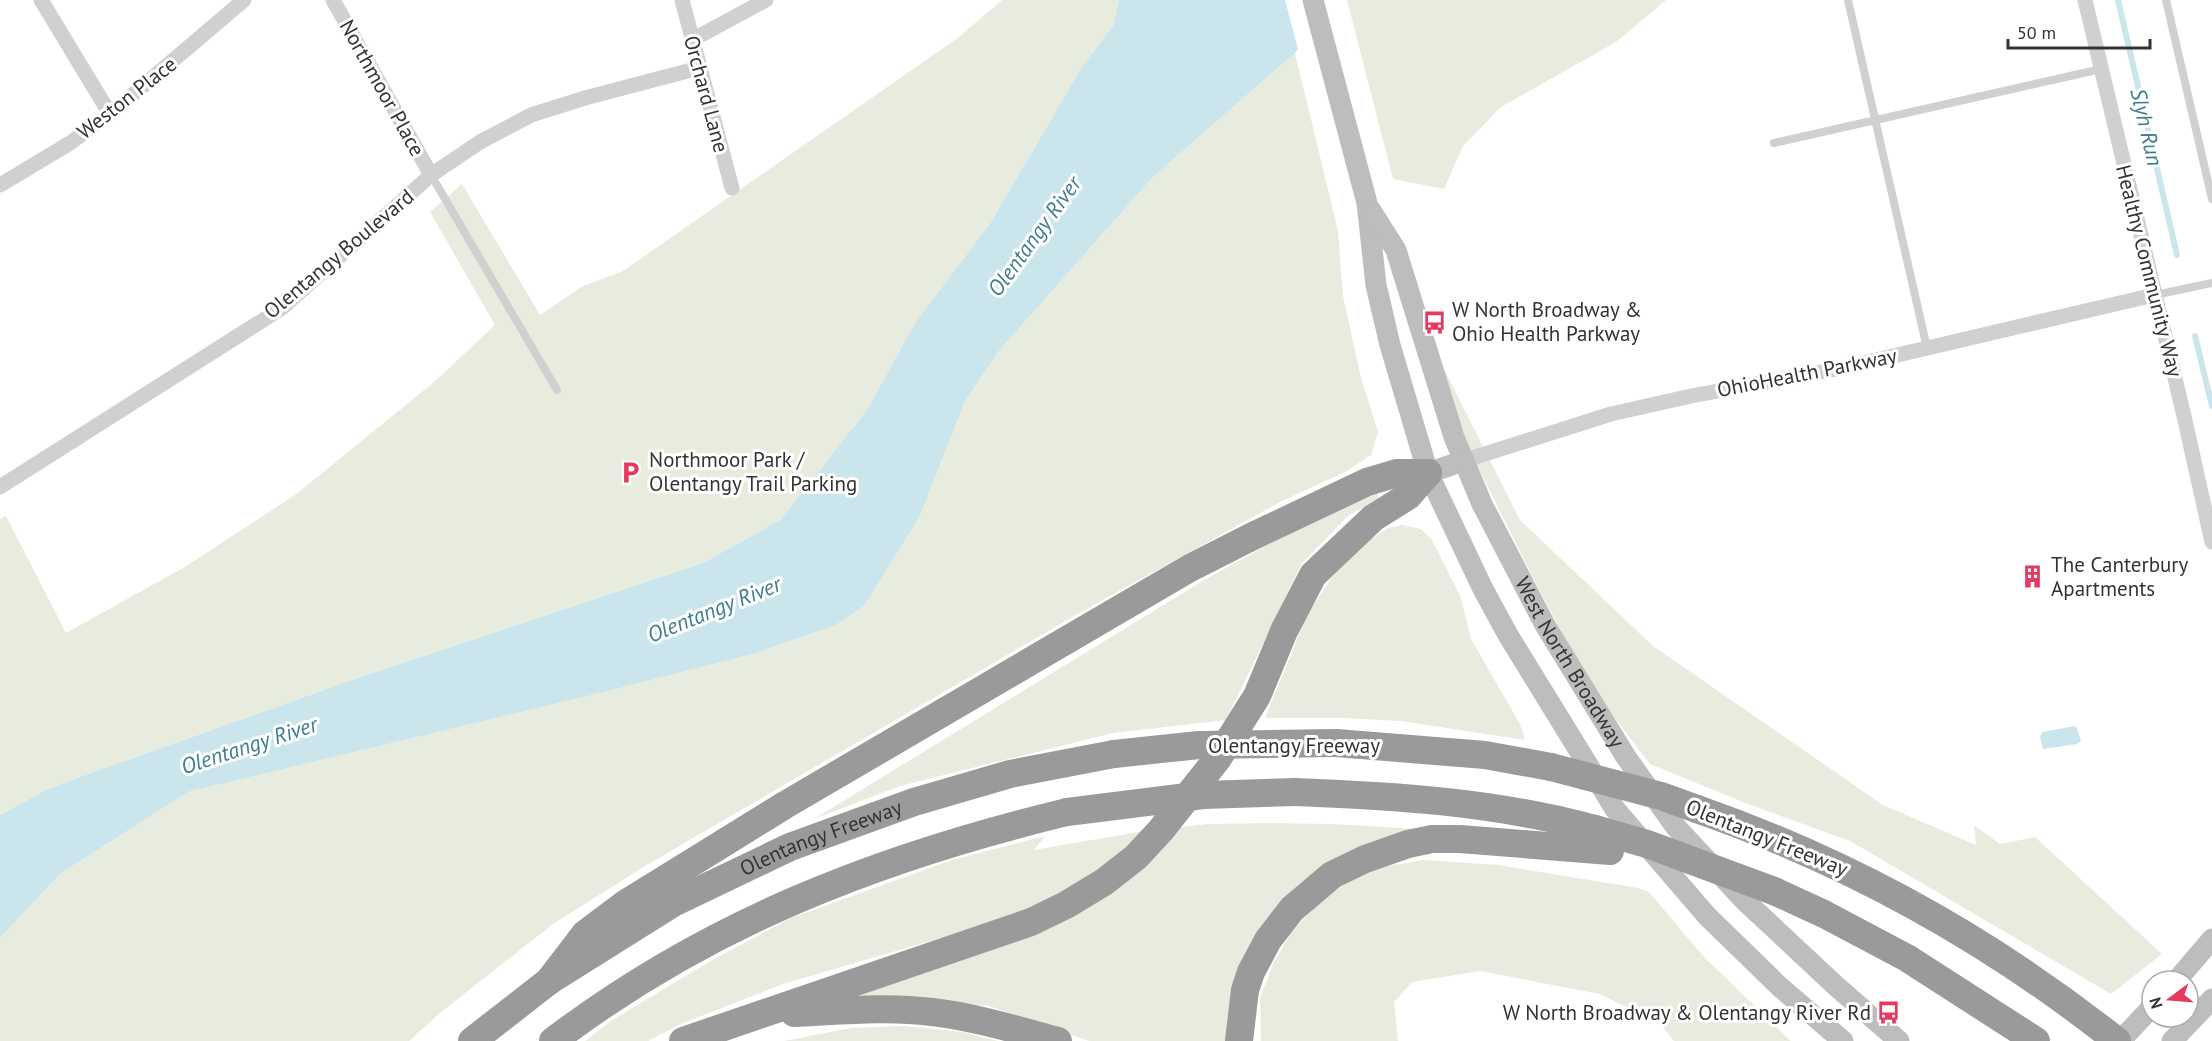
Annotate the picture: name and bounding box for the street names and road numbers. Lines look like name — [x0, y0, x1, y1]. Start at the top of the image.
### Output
street label: Northmoor Place — [334, 15, 431, 161]
street label: Orchard Lane — [678, 32, 735, 155]
street label: Weston Place — [71, 50, 182, 145]
street label: Healthy Community Way — [2110, 162, 2189, 380]
street label: Olentangy Boulevard — [258, 183, 419, 324]
street label: OhioHealth Parkway — [1715, 342, 1899, 403]
street label: West North Broadway — [1509, 572, 1631, 753]
street label: Olentangy Freeway — [1208, 732, 1380, 759]
street label: Olentangy Freeway — [735, 793, 906, 882]
street label: Olentangy Freeway — [1682, 793, 1852, 882]

